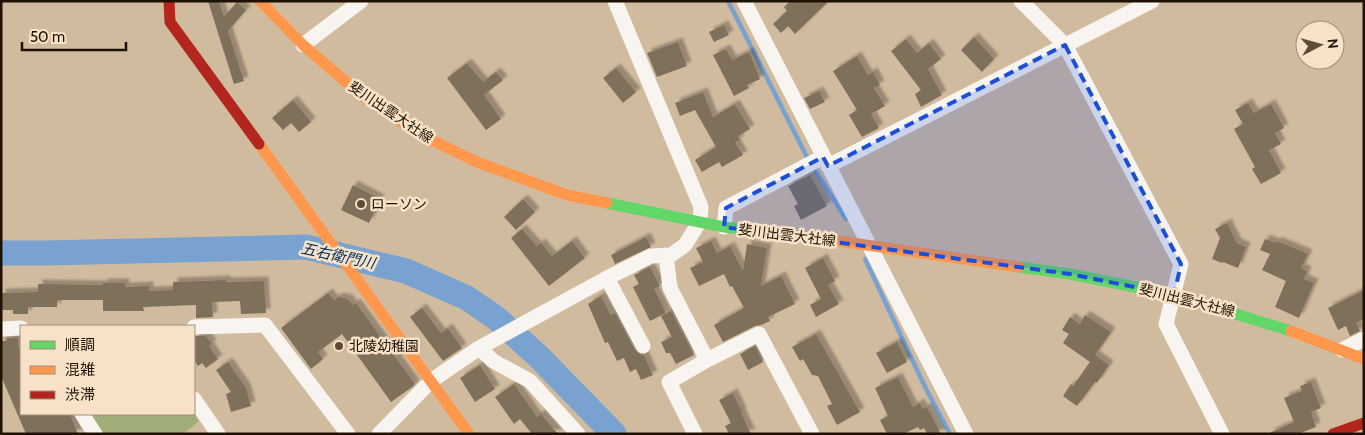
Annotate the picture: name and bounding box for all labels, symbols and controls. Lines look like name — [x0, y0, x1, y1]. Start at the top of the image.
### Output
scale bar — [22, 20, 126, 52]
north arrow — [1295, 20, 1345, 70]
text: 50 m — [30, 28, 65, 46]
text: N — [1323, 38, 1342, 50]
street label: 斐川出雲大社線 — [345, 77, 437, 147]
place label: ローソン — [371, 195, 427, 213]
marker: ローソン — [355, 198, 367, 210]
street label: 斐川出雲大社線 — [737, 220, 837, 250]
water label: 五右衛門川 — [299, 239, 379, 273]
street label: 斐川出雲大社線 — [1137, 279, 1237, 321]
legend — [20, 325, 195, 415]
text: 順調 — [65, 336, 95, 354]
place label: 北陵幼稚園 — [349, 337, 419, 355]
marker: 北陵幼稚園 — [333, 340, 345, 352]
text: 混雑 — [65, 361, 95, 379]
text: 渋滞 — [65, 386, 95, 404]

